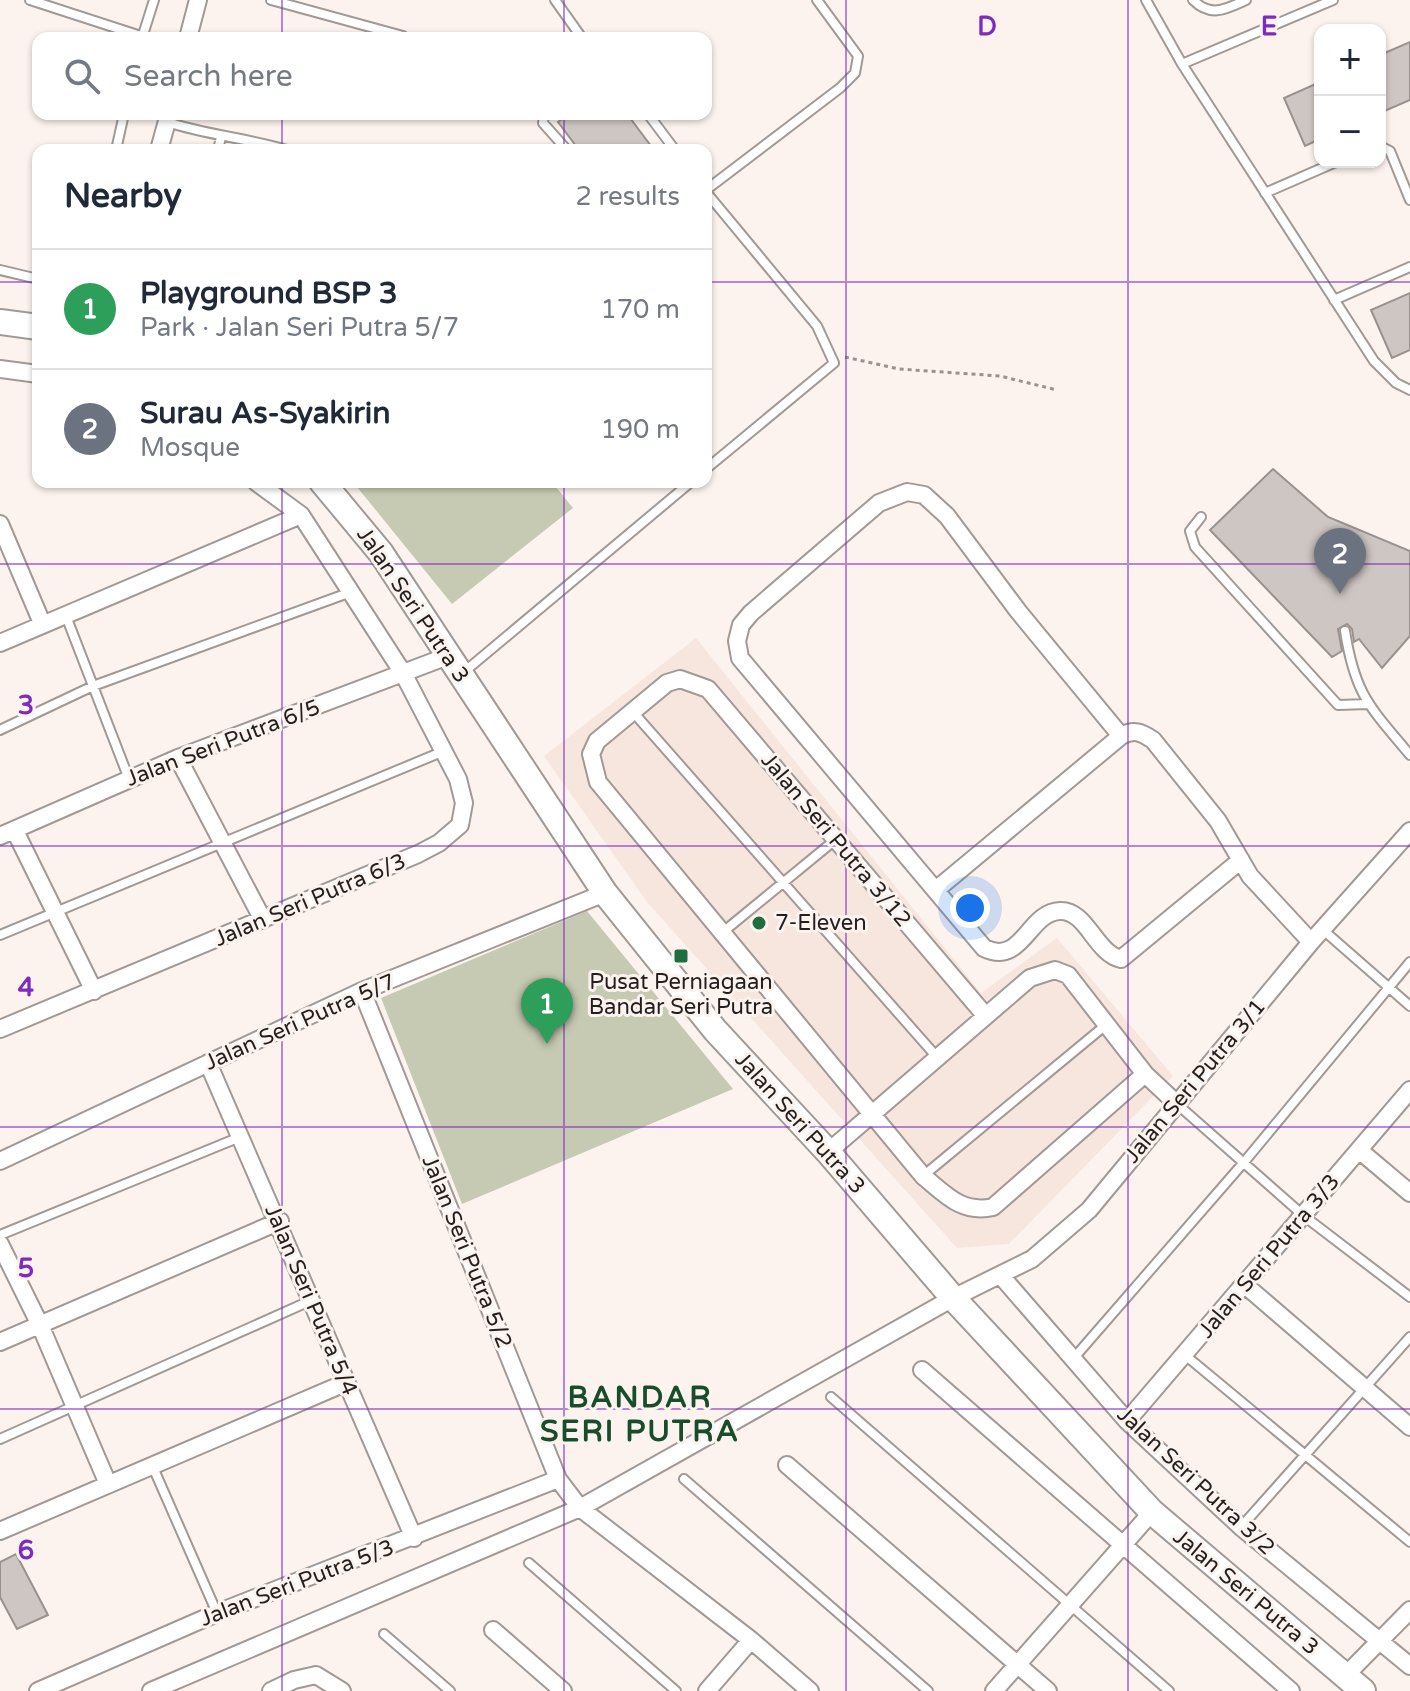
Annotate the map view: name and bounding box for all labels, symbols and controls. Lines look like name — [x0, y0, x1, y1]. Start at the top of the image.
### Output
text: D — [977, 11, 997, 42]
text: E — [1261, 11, 1277, 42]
map controls — [1314, 24, 1386, 168]
button: + — [1314, 24, 1386, 96]
search box — [32, 32, 712, 120]
icon: search — [60, 54, 104, 98]
text: Search here — [124, 58, 293, 95]
button: − — [1314, 96, 1386, 168]
text: Nearby — [64, 176, 182, 217]
text: 2 results — [575, 181, 680, 212]
text: Playground BSP 3 — [140, 275, 398, 312]
text: 1 — [82, 294, 98, 325]
text: 170 m — [600, 294, 680, 325]
text: Park · Jalan Seri Putra 5/7 — [140, 312, 459, 343]
text: Surau As-Syakirin — [140, 395, 391, 432]
text: 2 — [82, 414, 98, 445]
text: 190 m — [600, 414, 680, 445]
text: Mosque — [140, 432, 240, 463]
street label: Jalan Seri Putra 3 — [351, 522, 475, 688]
pin: 2 — [1314, 528, 1366, 594]
text: 3 — [18, 690, 34, 721]
street label: Jalan Seri Putra 6/5 — [122, 694, 324, 792]
street label: Jalan Seri Putra 3/12 — [756, 748, 916, 932]
street label: Jalan Seri Putra 6/3 — [210, 848, 410, 952]
your location — [950, 888, 990, 928]
place label: 7-Eleven — [775, 910, 867, 936]
marker: 7-Eleven — [750, 914, 768, 932]
marker: Pusat Perniagaan Bandar Seri Putra — [672, 947, 690, 965]
street label: Jalan Seri Putra 5/7 — [201, 968, 399, 1076]
place label: Pusat Perniagaan Bandar Seri Putra — [589, 969, 773, 1020]
text: 4 — [18, 972, 34, 1003]
pin: 1 — [521, 978, 573, 1044]
street label: Jalan Seri Putra 3/1 — [1119, 994, 1271, 1168]
street label: Jalan Seri Putra 3 — [729, 1047, 871, 1199]
street label: Jalan Seri Putra 5/2 — [416, 1152, 518, 1352]
street label: Jalan Seri Putra 3/3 — [1193, 1169, 1345, 1343]
street label: Jalan Seri Putra 5/4 — [259, 1201, 363, 1399]
text: 5 — [18, 1253, 34, 1284]
district label: BANDAR SERI PUTRA — [540, 1379, 740, 1450]
street label: Jalan Seri Putra 3/2 — [1112, 1401, 1280, 1561]
street label: Jalan Seri Putra 3 — [1168, 1524, 1324, 1660]
street label: Jalan Seri Putra 5/3 — [196, 1534, 398, 1632]
text: 6 — [18, 1535, 34, 1566]

